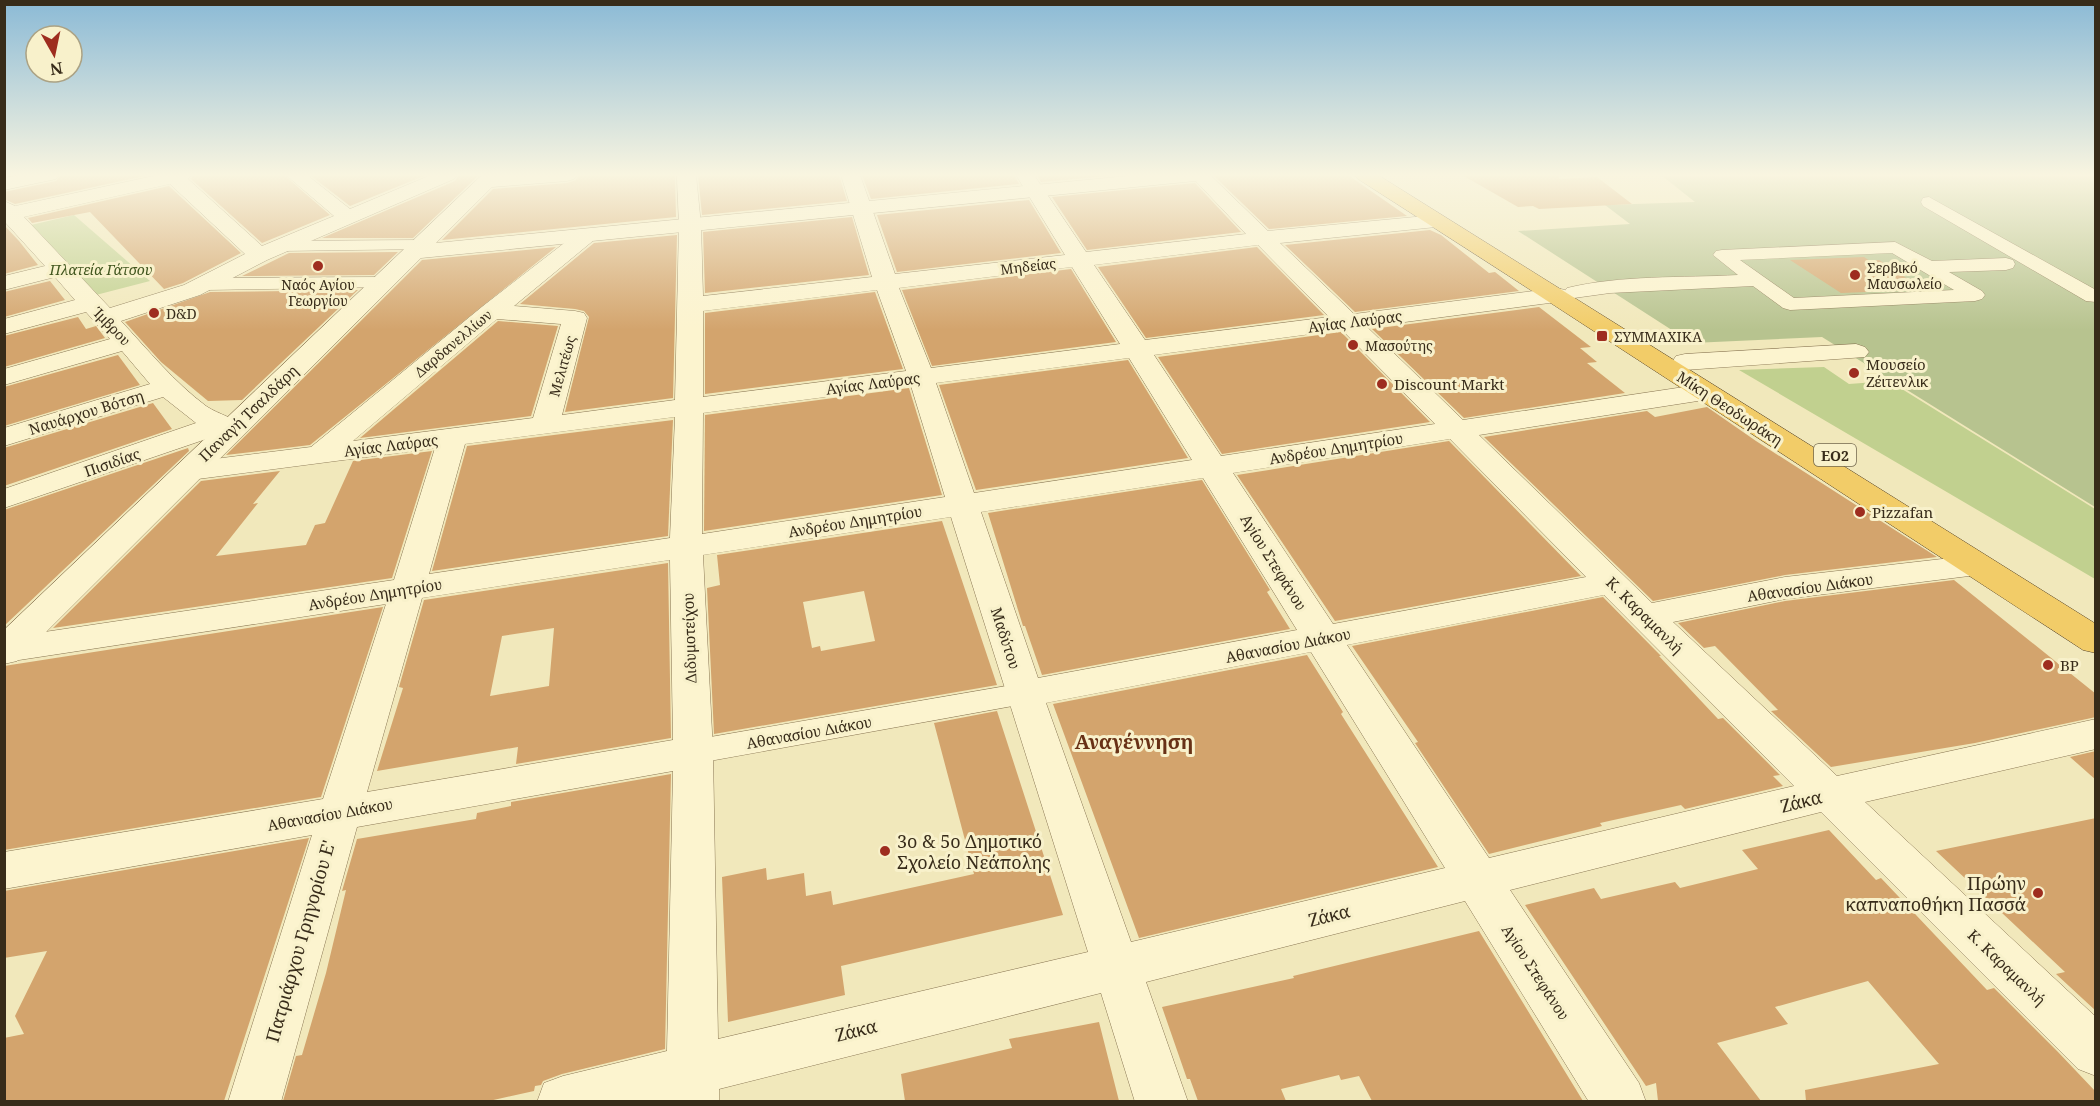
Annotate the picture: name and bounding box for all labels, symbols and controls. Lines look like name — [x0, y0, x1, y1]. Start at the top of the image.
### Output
north arrow — [24, 24, 84, 84]
text: N — [48, 57, 64, 81]
street label: Μηδείας — [999, 253, 1057, 279]
place label: Σερβικό Μαυσωλείο — [1867, 258, 1942, 293]
marker: Ναός Αγίου Γεωργίου — [311, 259, 325, 273]
park label: Πλατεία Γάτσου — [49, 260, 153, 279]
marker: Σερβικό Μαυσωλείο — [1848, 268, 1862, 282]
place label: Ναός Αγίου Γεωργίου — [281, 275, 355, 310]
street label: Ίμβρου — [88, 302, 135, 349]
place label: D&D — [166, 304, 197, 323]
street label: Δαρδανελλίων — [410, 305, 496, 381]
street label: Αγίας Λαύρας — [1307, 305, 1403, 337]
marker: D&D — [147, 306, 161, 320]
place label: ΣΥΜΜΑΧΙΚΑ — [1614, 327, 1702, 346]
marker: ΣΥΜΜΑΧΙΚΑ — [1595, 329, 1609, 343]
street label: Μελιτέως — [544, 333, 580, 399]
place label: Μασούτης — [1365, 336, 1433, 355]
marker: Μασούτης — [1346, 338, 1360, 352]
place label: Μουσείο Ζέιτενλικ — [1866, 354, 1928, 391]
street label: Παναγή Τσαλδάρη — [194, 360, 302, 466]
street label: Μίκη Θεοδωράκη — [1673, 366, 1787, 450]
marker: Μουσείο Ζέιτενλικ — [1847, 366, 1861, 380]
street label: Αγίας Λαύρας — [825, 367, 921, 399]
place label: Discount Markt — [1394, 374, 1505, 394]
marker: Discount Markt — [1375, 377, 1389, 391]
street label: Ναυάρχου Βότση — [26, 385, 146, 439]
street label: Ανδρέου Δημητρίου — [1268, 428, 1404, 468]
street label: Αγίας Λαύρας — [343, 429, 439, 461]
street label: Πισιδίας — [81, 443, 143, 481]
road number: ΕΟ2 — [1814, 444, 1856, 466]
street label: Ανδρέου Δημητρίου — [787, 501, 923, 541]
place label: Pizzafan — [1872, 502, 1934, 522]
marker: Pizzafan — [1853, 505, 1867, 519]
street label: Αγίου Στεφάνου — [1236, 510, 1312, 614]
street label: Αθανασίου Διάκου — [1746, 568, 1874, 606]
street label: Κ. Καραμανλή — [1602, 572, 1688, 658]
street label: Ανδρέου Δημητρίου — [307, 574, 443, 614]
street label: Διδυμοτείχου — [677, 593, 701, 683]
street label: Μαδύτου — [987, 605, 1025, 671]
street label: Αθανασίου Διάκου — [1224, 623, 1352, 667]
place label: BP — [2060, 655, 2079, 675]
marker: BP — [2041, 658, 2055, 672]
street label: Αθανασίου Διάκου — [745, 711, 873, 753]
district label: Αναγέννηση — [1075, 728, 1193, 755]
street label: Ζάκα — [1778, 784, 1825, 818]
street label: Αθανασίου Διάκου — [266, 793, 394, 835]
place label: 3ο & 5ο Δημοτικό Σχολείο Νεάπολης — [897, 829, 1051, 874]
street label: Πατριάρχου Γρηγορίου Ε' — [260, 837, 340, 1045]
marker: 3ο & 5ο Δημοτικό Σχολείο Νεάπολης — [878, 844, 892, 858]
place label: Πρώην καπναποθήκη Πασσά — [1846, 871, 2026, 916]
marker: Πρώην καπναποθήκη Πασσά — [2031, 886, 2045, 900]
street label: Ζάκα — [1306, 898, 1353, 932]
street label: Αγίου Στεφάνου — [1498, 920, 1574, 1024]
street label: Κ. Καραμανλή — [1964, 925, 2050, 1009]
street label: Ζάκα — [833, 1013, 880, 1047]

